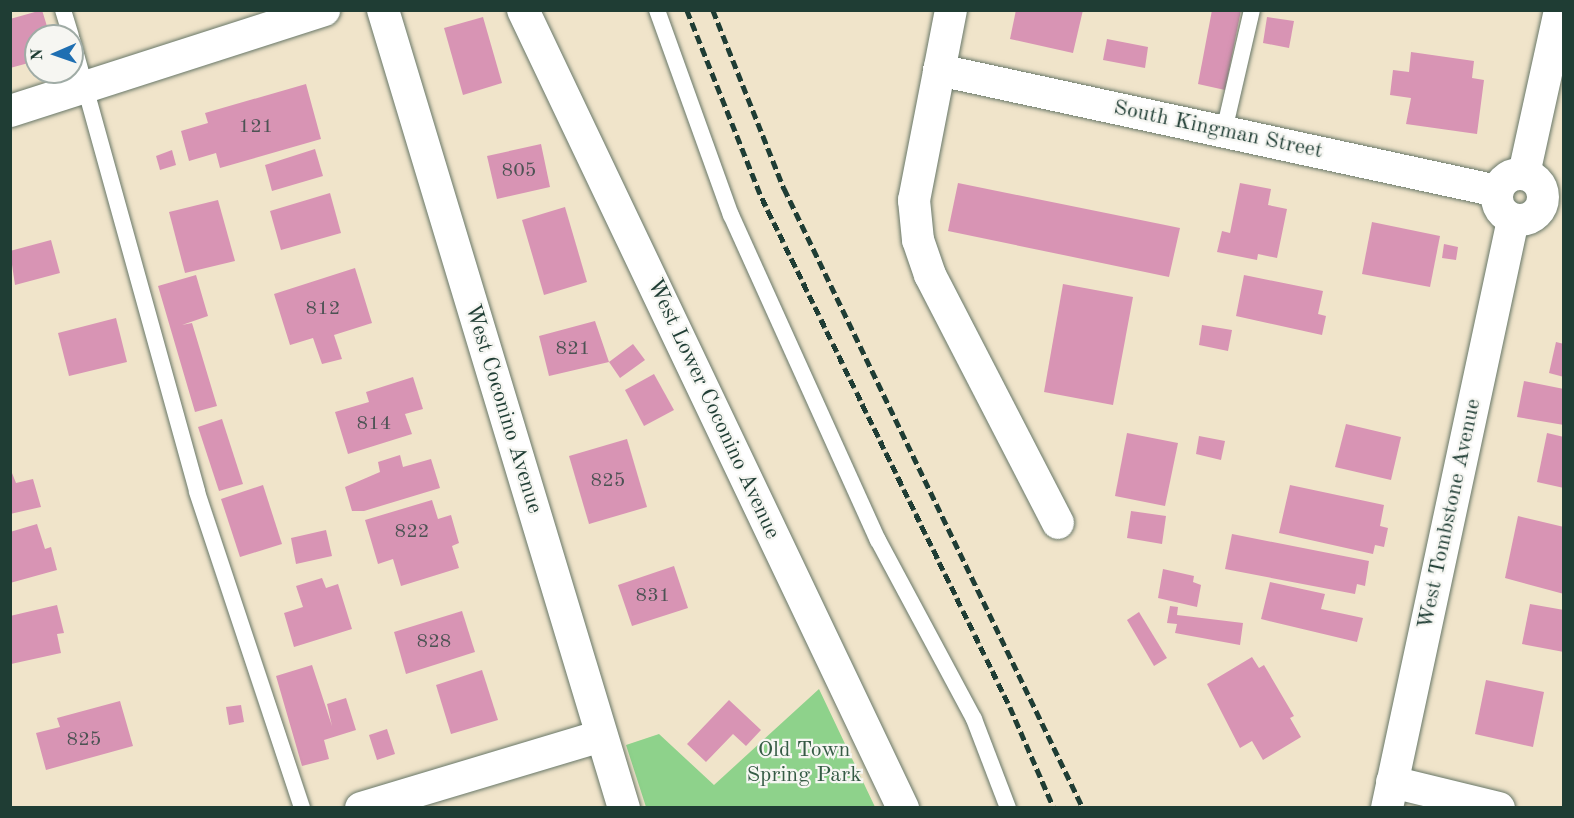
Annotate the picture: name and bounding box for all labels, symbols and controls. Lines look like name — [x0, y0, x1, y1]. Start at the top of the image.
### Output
north arrow — [24, 24, 84, 84]
text: N — [30, 48, 46, 61]
street label: South Kingman Street — [1111, 95, 1325, 165]
house number: 121 — [239, 115, 273, 139]
house number: 805 — [502, 159, 536, 183]
street label: West Lower Coconino Avenue — [641, 275, 785, 543]
house number: 812 — [306, 297, 340, 321]
street label: West Coconino Avenue — [459, 301, 547, 517]
house number: 821 — [556, 337, 590, 361]
street label: West Tombstone Avenue — [1413, 396, 1487, 632]
house number: 814 — [357, 412, 391, 436]
house number: 825 — [591, 469, 625, 493]
house number: 822 — [395, 520, 429, 544]
house number: 831 — [636, 584, 670, 608]
house number: 828 — [417, 630, 451, 654]
house number: 825 — [67, 728, 101, 752]
park label: Old Town Spring Park — [746, 737, 862, 788]

